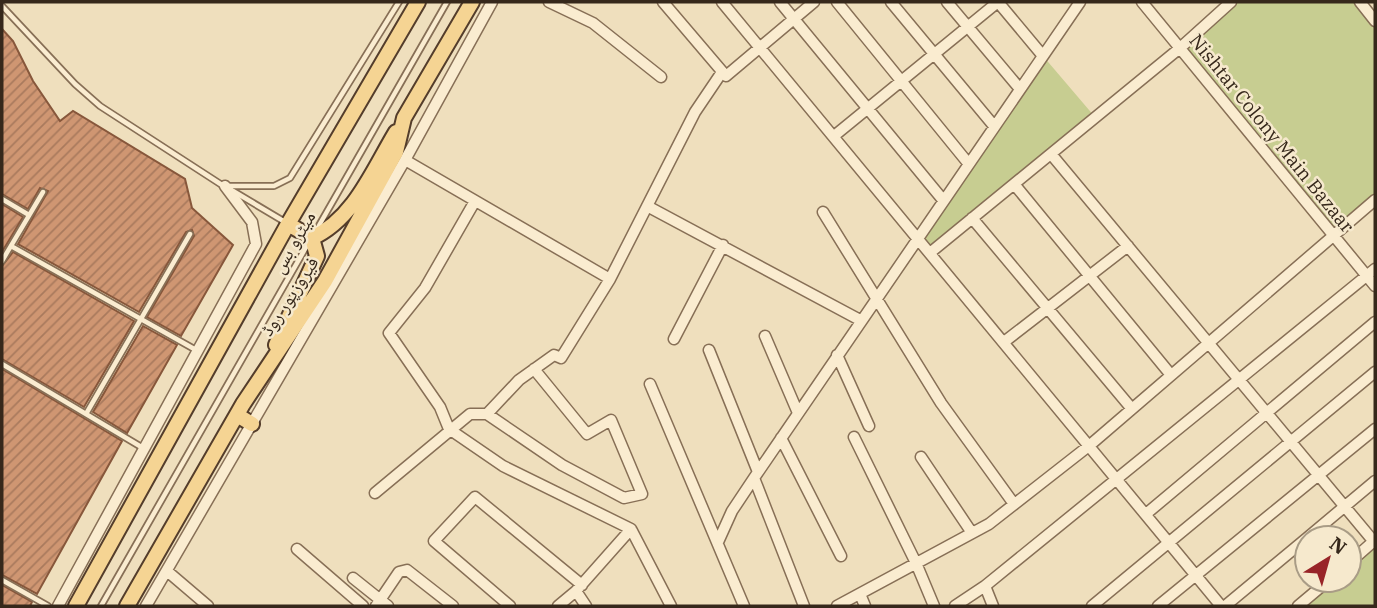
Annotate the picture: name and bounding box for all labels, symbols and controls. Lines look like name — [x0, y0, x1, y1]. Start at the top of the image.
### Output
street label: Nishtar Colony Main Bazaar — [1184, 29, 1360, 238]
street label: میٹرو بس — [266, 207, 320, 277]
street label: فیروزپور روڈ — [254, 252, 324, 340]
north arrow — [1293, 524, 1363, 594]
text: N — [1325, 531, 1351, 560]

